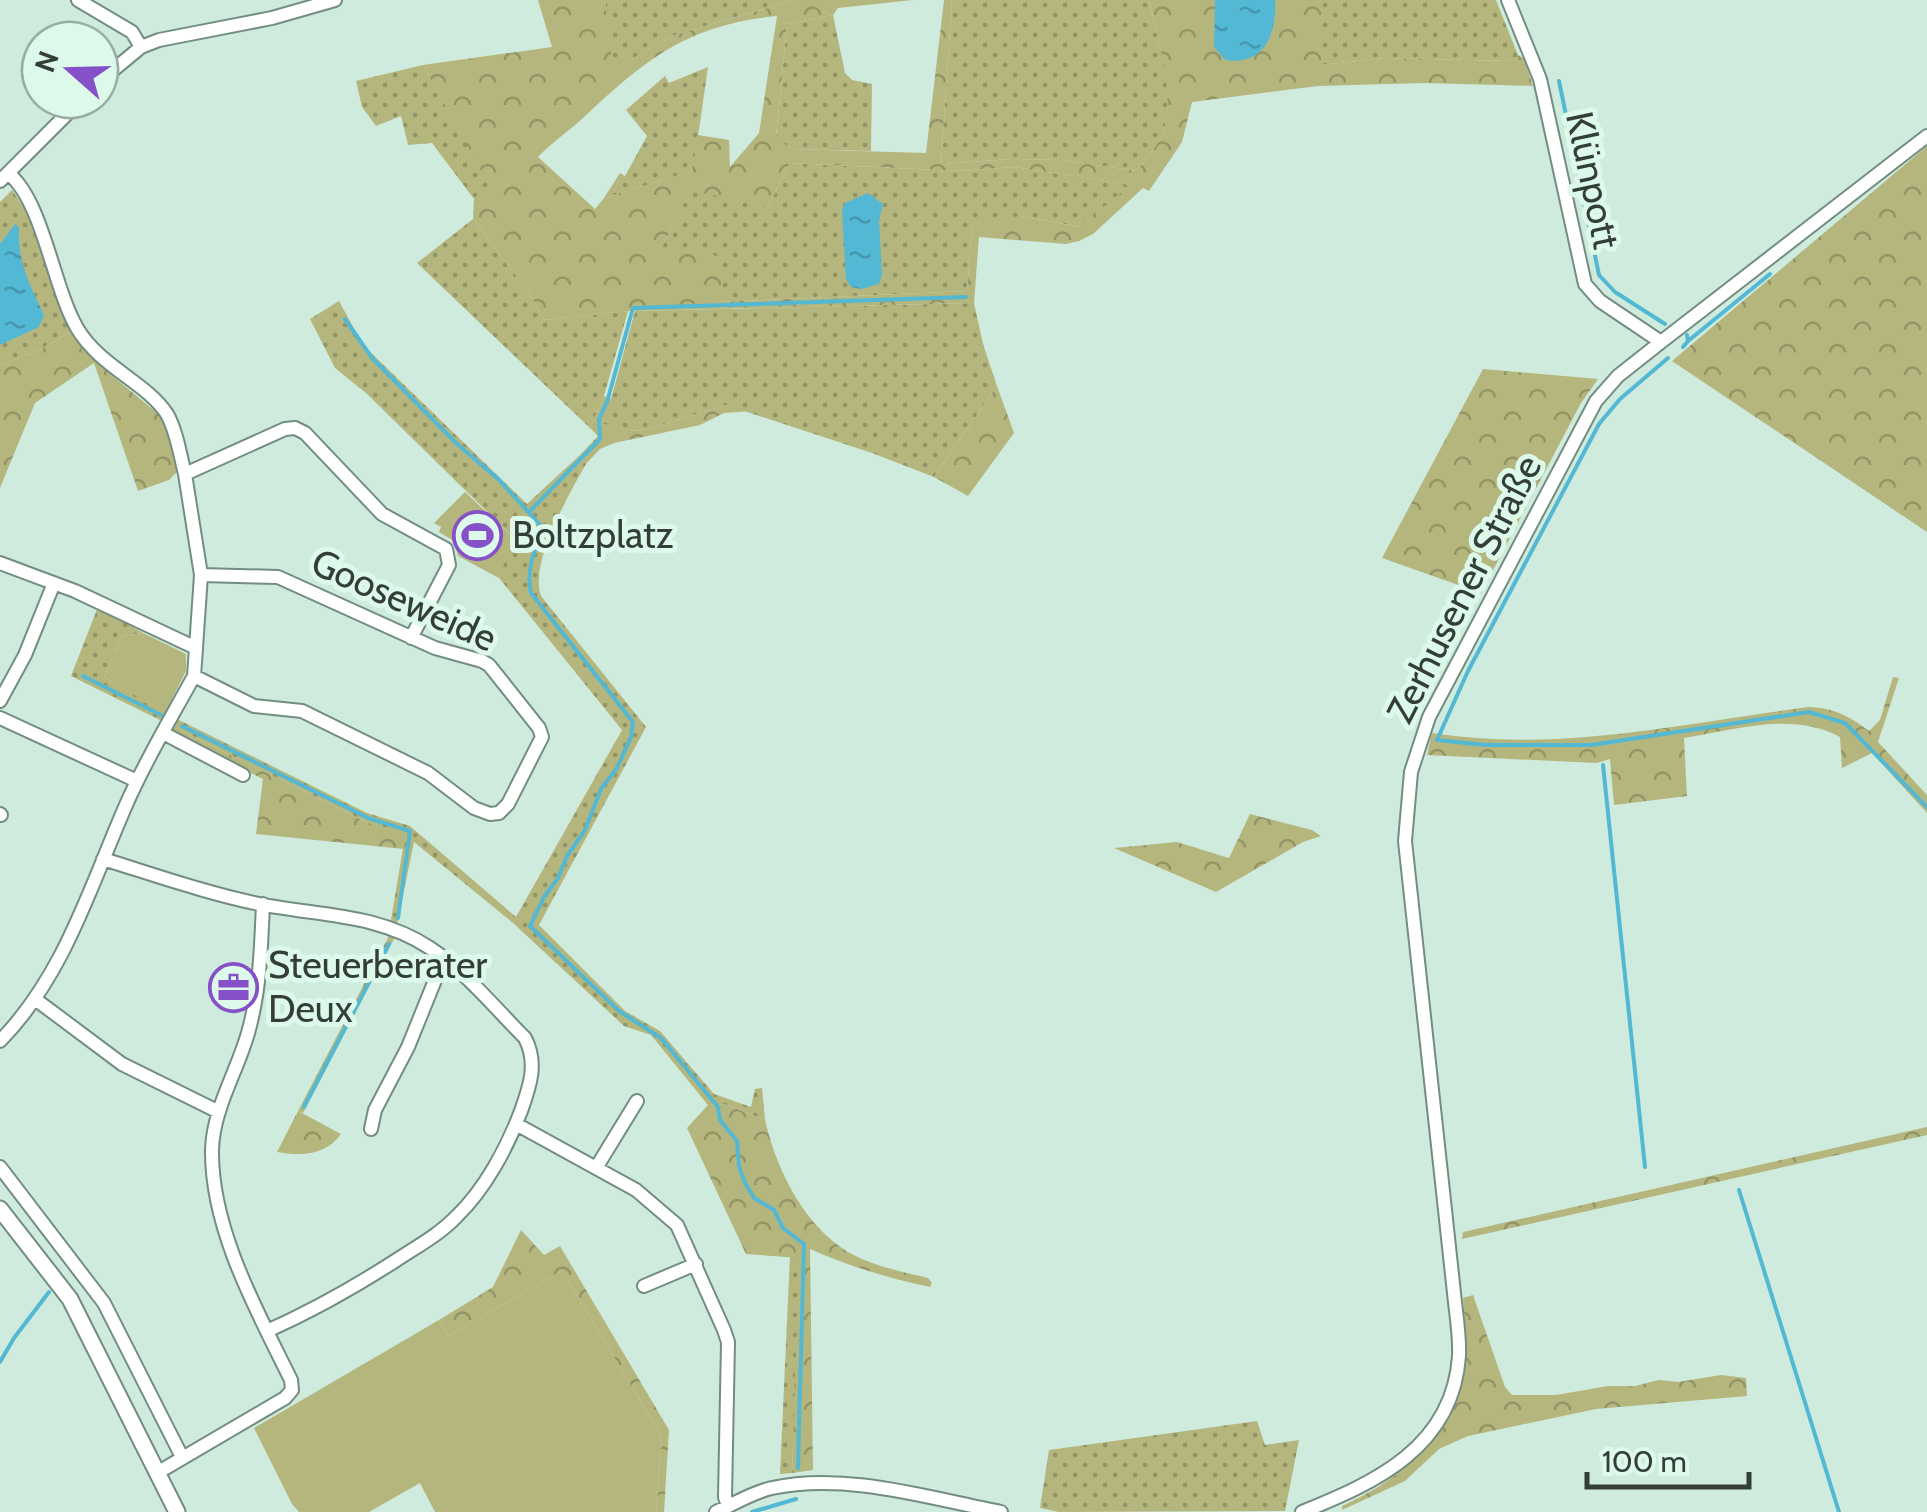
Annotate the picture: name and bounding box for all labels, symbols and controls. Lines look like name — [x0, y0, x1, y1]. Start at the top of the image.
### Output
north arrow — [20, 20, 120, 120]
text: N — [27, 46, 66, 77]
street label: Klünpott — [1556, 107, 1631, 253]
street label: Zerhusener Straße — [1376, 447, 1551, 730]
sports icon: Boltzplatz — [451, 509, 503, 561]
place label: Boltzplatz — [512, 511, 674, 558]
street label: Gooseweide — [304, 538, 504, 661]
place label: Steuerberater Deux — [268, 941, 487, 1032]
office icon: Steuerberater Deux — [207, 961, 259, 1013]
scale bar — [1587, 1427, 1750, 1489]
text: 100 m — [1602, 1443, 1687, 1480]

